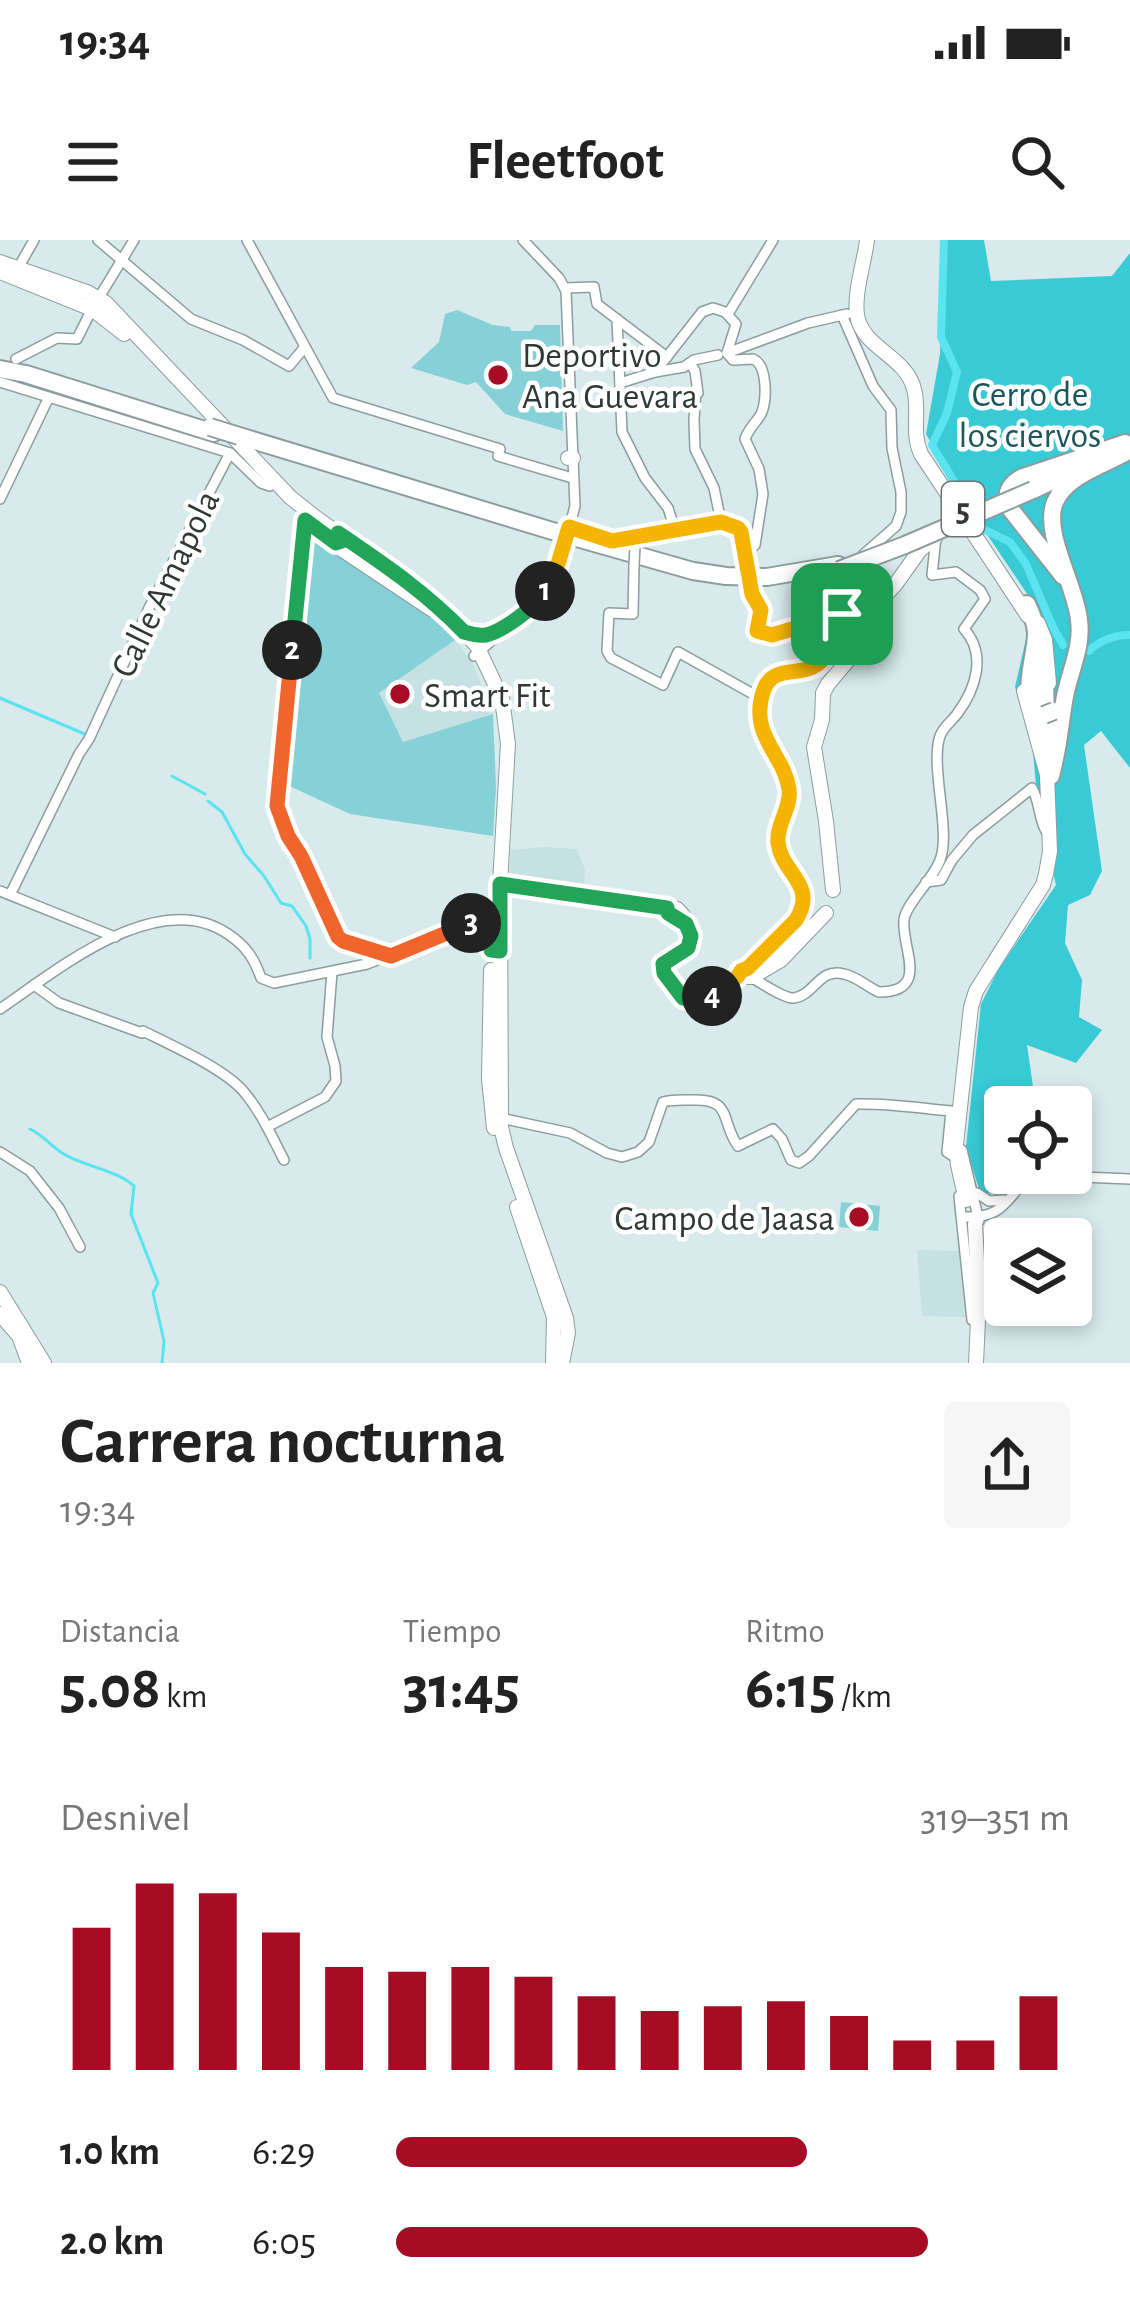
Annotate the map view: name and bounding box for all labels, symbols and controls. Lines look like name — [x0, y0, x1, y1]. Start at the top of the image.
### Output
text: 19:34 — [60, 19, 150, 64]
icon: menu — [60, 129, 126, 195]
icon: search — [1004, 129, 1070, 195]
text: Fleetfoot — [466, 135, 664, 189]
place label: Deportivo Ana Guevara — [522, 338, 698, 415]
marker: Deportivo Ana Guevara — [485, 362, 511, 388]
park label: Cerro de los ciervos — [959, 377, 1101, 454]
road number: 5 — [942, 482, 984, 536]
street label: Calle Amapola — [105, 485, 226, 683]
pin: 1 — [515, 561, 575, 621]
pin — [791, 563, 893, 665]
text: 1 — [539, 574, 551, 607]
icon: arrive — [809, 581, 875, 647]
pin: 2 — [262, 620, 322, 680]
text: 2 — [284, 633, 300, 666]
place label: Smart Fit — [424, 678, 551, 714]
marker: Smart Fit — [387, 681, 413, 707]
pin: 3 — [441, 893, 501, 953]
text: 3 — [464, 906, 478, 939]
pin: 4 — [682, 966, 742, 1026]
text: 4 — [704, 979, 720, 1012]
map controls — [984, 1086, 1092, 1326]
button: locate — [984, 1086, 1092, 1194]
place label: Campo de Jaasa — [614, 1201, 835, 1237]
marker: Campo de Jaasa — [846, 1204, 872, 1230]
button: layers — [984, 1218, 1092, 1326]
button: share — [944, 1402, 1070, 1528]
text: Carrera nocturna — [60, 1409, 506, 1475]
text: 19:34 — [60, 1491, 136, 1530]
text: Distancia — [60, 1616, 180, 1649]
text: Tiempo — [403, 1616, 501, 1649]
text: Ritmo — [745, 1616, 825, 1649]
text: 5.08 — [60, 1659, 161, 1719]
text: 31:45 — [403, 1659, 520, 1719]
text: 6:15 — [745, 1659, 836, 1719]
text: km — [161, 1681, 207, 1714]
text: /km — [836, 1681, 892, 1714]
text: Desnivel — [60, 1799, 191, 1838]
text: 319–351 m — [920, 1799, 1070, 1838]
text: 1.0 km — [60, 2133, 160, 2172]
text: 6:29 — [252, 2133, 315, 2172]
text: 2.0 km — [60, 2223, 164, 2262]
text: 6:05 — [252, 2223, 316, 2262]

